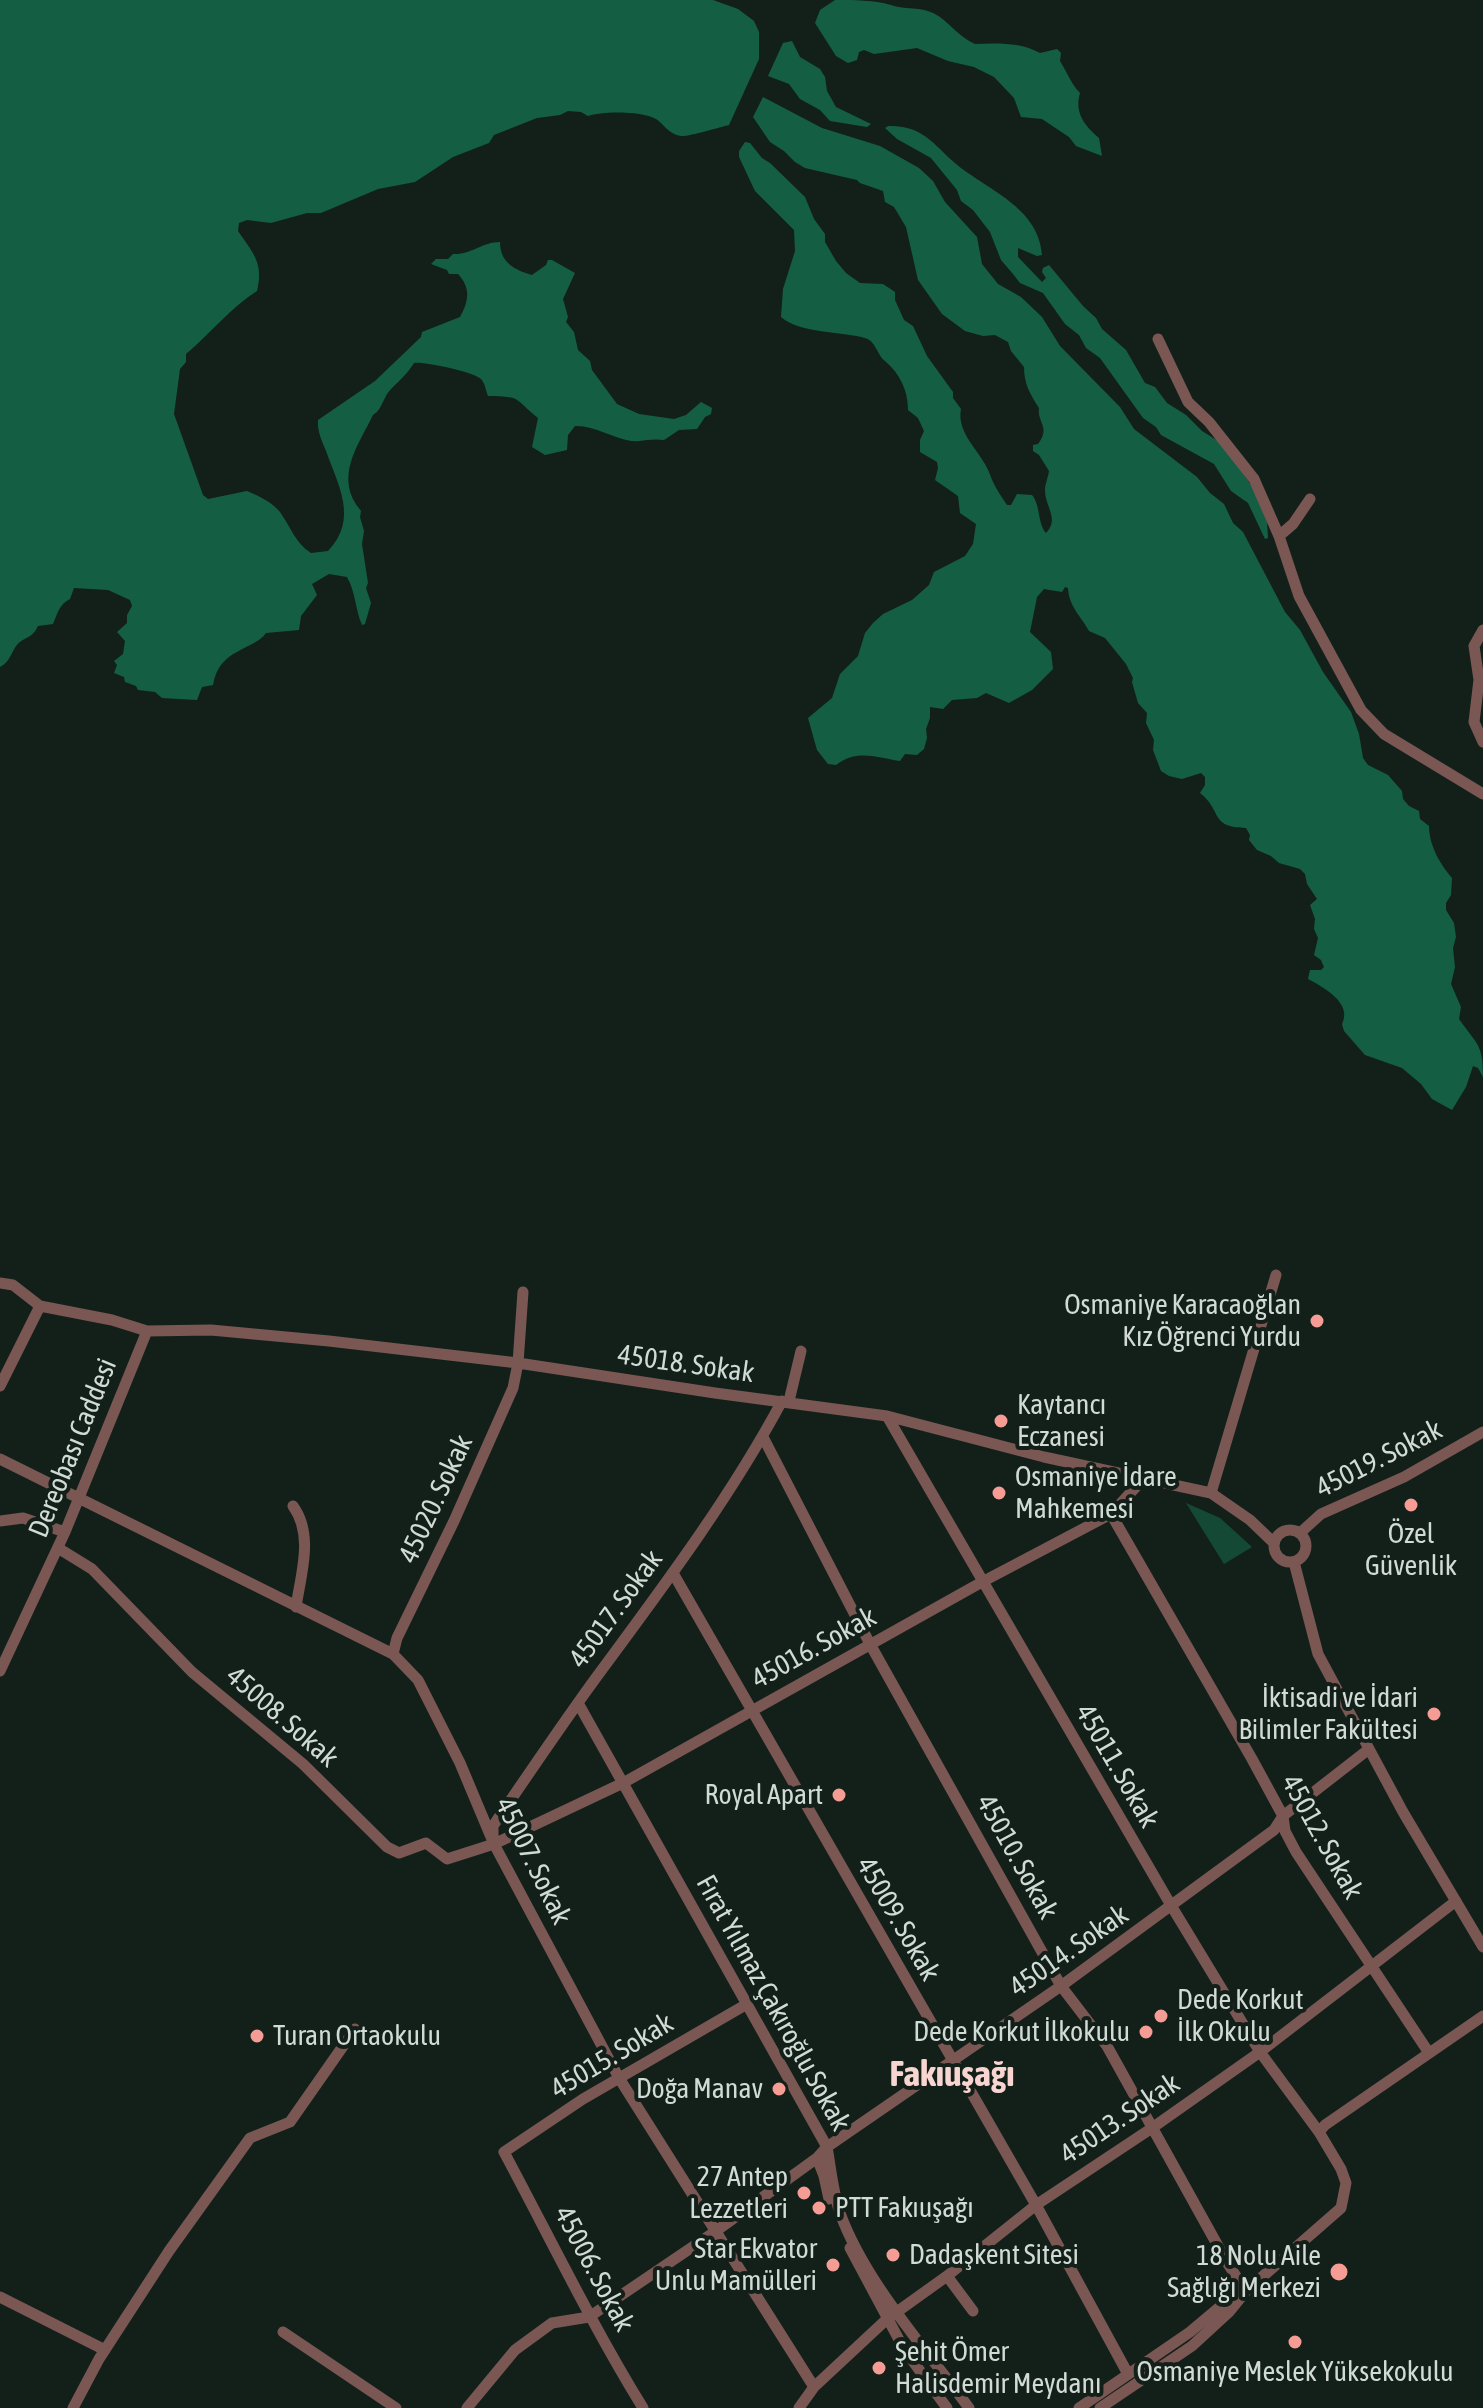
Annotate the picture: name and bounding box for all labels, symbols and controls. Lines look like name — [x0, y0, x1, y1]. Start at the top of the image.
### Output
place label: Osmaniye Karacaoğlan Kız Öğrenci Yurdu — [1064, 1288, 1301, 1354]
marker: Osmaniye Karacaoğlan Kız Öğrenci Yurdu — [1308, 1312, 1326, 1330]
street label: 45018. Sokak — [616, 1338, 756, 1390]
street label: Dereobası Caddesi — [22, 1354, 124, 1542]
place label: Kaytancı Eczanesi — [1017, 1388, 1106, 1454]
marker: Kaytancı Eczanesi — [992, 1412, 1010, 1430]
street label: 45019. Sokak — [1310, 1413, 1448, 1505]
street label: 45020. Sokak — [392, 1430, 480, 1568]
place label: Osmaniye İdare Mahkemesi — [1015, 1460, 1177, 1526]
marker: Osmaniye İdare Mahkemesi — [990, 1484, 1008, 1502]
marker: Özel Güvenlik — [1402, 1496, 1420, 1514]
place label: Özel Güvenlik — [1365, 1517, 1457, 1583]
street label: 45017. Sokak — [562, 1544, 670, 1674]
street label: 45016. Sokak — [746, 1600, 882, 1696]
street label: 45008. Sokak — [219, 1659, 345, 1775]
place label: İktisadi ve İdari Bilimler Fakültesi — [1238, 1681, 1418, 1747]
street label: 45011. Sokak — [1068, 1698, 1166, 1834]
marker: İktisadi ve İdari Bilimler Fakültesi — [1425, 1705, 1443, 1723]
street label: 45012. Sokak — [1274, 1769, 1370, 1905]
place label: Royal Apart — [705, 1778, 823, 1812]
marker: Royal Apart — [830, 1786, 848, 1804]
street label: 45010. Sokak — [969, 1789, 1065, 1925]
street label: 45007. Sokak — [488, 1792, 578, 1930]
street label: 45009. Sokak — [849, 1851, 947, 1987]
street label: Fırat Yılmaz Çakıroğlu Sokak — [689, 1869, 857, 2137]
street label: 45014. Sokak — [1003, 1898, 1135, 2004]
place label: Dede Korkut İlk Okulu — [1177, 1983, 1304, 2049]
street label: 45015. Sokak — [545, 2006, 679, 2106]
marker: Dede Korkut İlk Okulu — [1152, 2007, 1170, 2025]
place label: Dede Korkut İlkokulu — [913, 2015, 1130, 2049]
place label: Turan Ortaokulu — [273, 2019, 441, 2053]
marker: Dede Korkut İlkokulu — [1137, 2023, 1155, 2041]
marker: Turan Ortaokulu — [248, 2027, 266, 2045]
district label: Fakıuşağı — [889, 2053, 1015, 2097]
street label: 45013. Sokak — [1054, 2067, 1186, 2171]
place label: Doğa Manav — [636, 2072, 763, 2106]
marker: Doğa Manav — [770, 2080, 788, 2098]
place label: 27 Antep Lezzetleri — [689, 2160, 788, 2226]
marker: 27 Antep Lezzetleri — [795, 2184, 813, 2202]
place label: PTT Fakıuşağı — [835, 2191, 974, 2225]
marker: PTT Fakıuşağı — [810, 2199, 828, 2217]
street label: 45006. Sokak — [547, 2201, 641, 2337]
place label: Star Ekvator Unlu Mamülleri — [655, 2232, 817, 2298]
place label: Dadaşkent Sitesi — [909, 2238, 1079, 2272]
place label: 18 Nolu Aile Sağlığı Merkezi — [1167, 2239, 1321, 2305]
marker: Dadaşkent Sitesi — [884, 2246, 902, 2264]
marker: Star Ekvator Unlu Mamülleri — [824, 2256, 842, 2274]
marker: 18 Nolu Aile Sağlığı Merkezi — [1328, 2261, 1350, 2283]
marker: Osmaniye Meslek Yüksekokulu — [1286, 2333, 1304, 2351]
place label: Şehit Ömer Halisdemir Meydanı — [895, 2335, 1101, 2401]
place label: Osmaniye Meslek Yüksekokulu — [1136, 2355, 1454, 2389]
marker: Şehit Ömer Halisdemir Meydanı — [870, 2359, 888, 2377]

